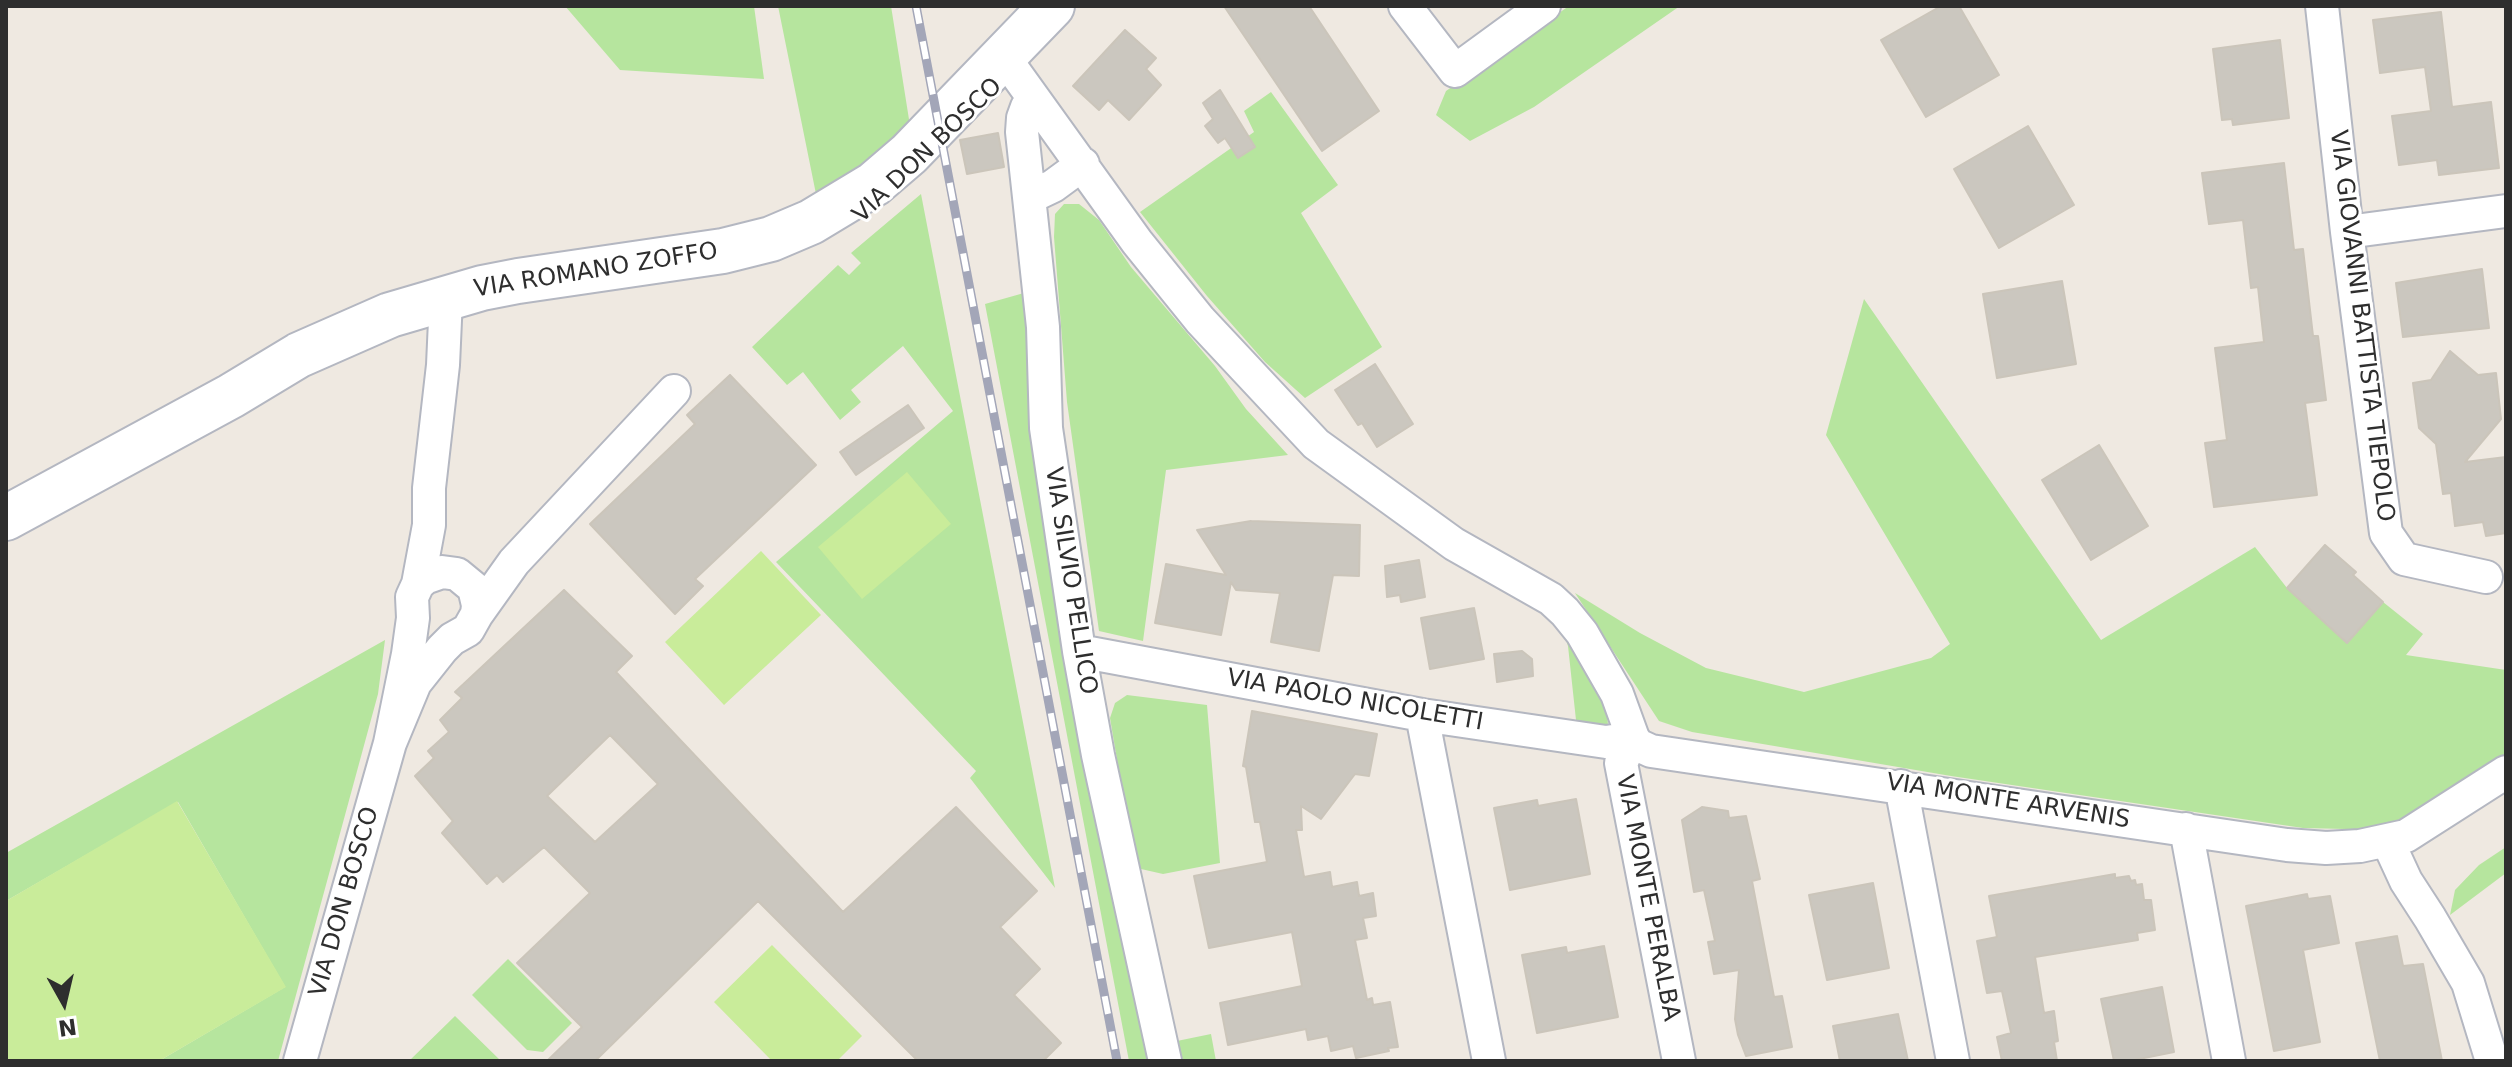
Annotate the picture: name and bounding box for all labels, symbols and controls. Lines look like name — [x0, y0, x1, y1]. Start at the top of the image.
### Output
street label: VIA DON BOSCO — [847, 72, 1009, 230]
street label: VIA GIOVANNI BATTISTA TIEPOLO — [2323, 129, 2399, 523]
street label: VIA ROMANO ZOFFO — [472, 237, 720, 305]
street label: VIA SILVIO PELLICO — [1038, 465, 1102, 697]
street label: VIA PAOLO NICOLETTI — [1225, 664, 1485, 738]
street label: VIA MONTE ARVENIS — [1884, 769, 2132, 835]
street label: VIA MONTE PERALBA — [1609, 772, 1685, 1024]
street label: VIA DON BOSCO — [304, 804, 386, 1000]
north arrow — [24, 963, 104, 1043]
text: N — [57, 1014, 78, 1041]

